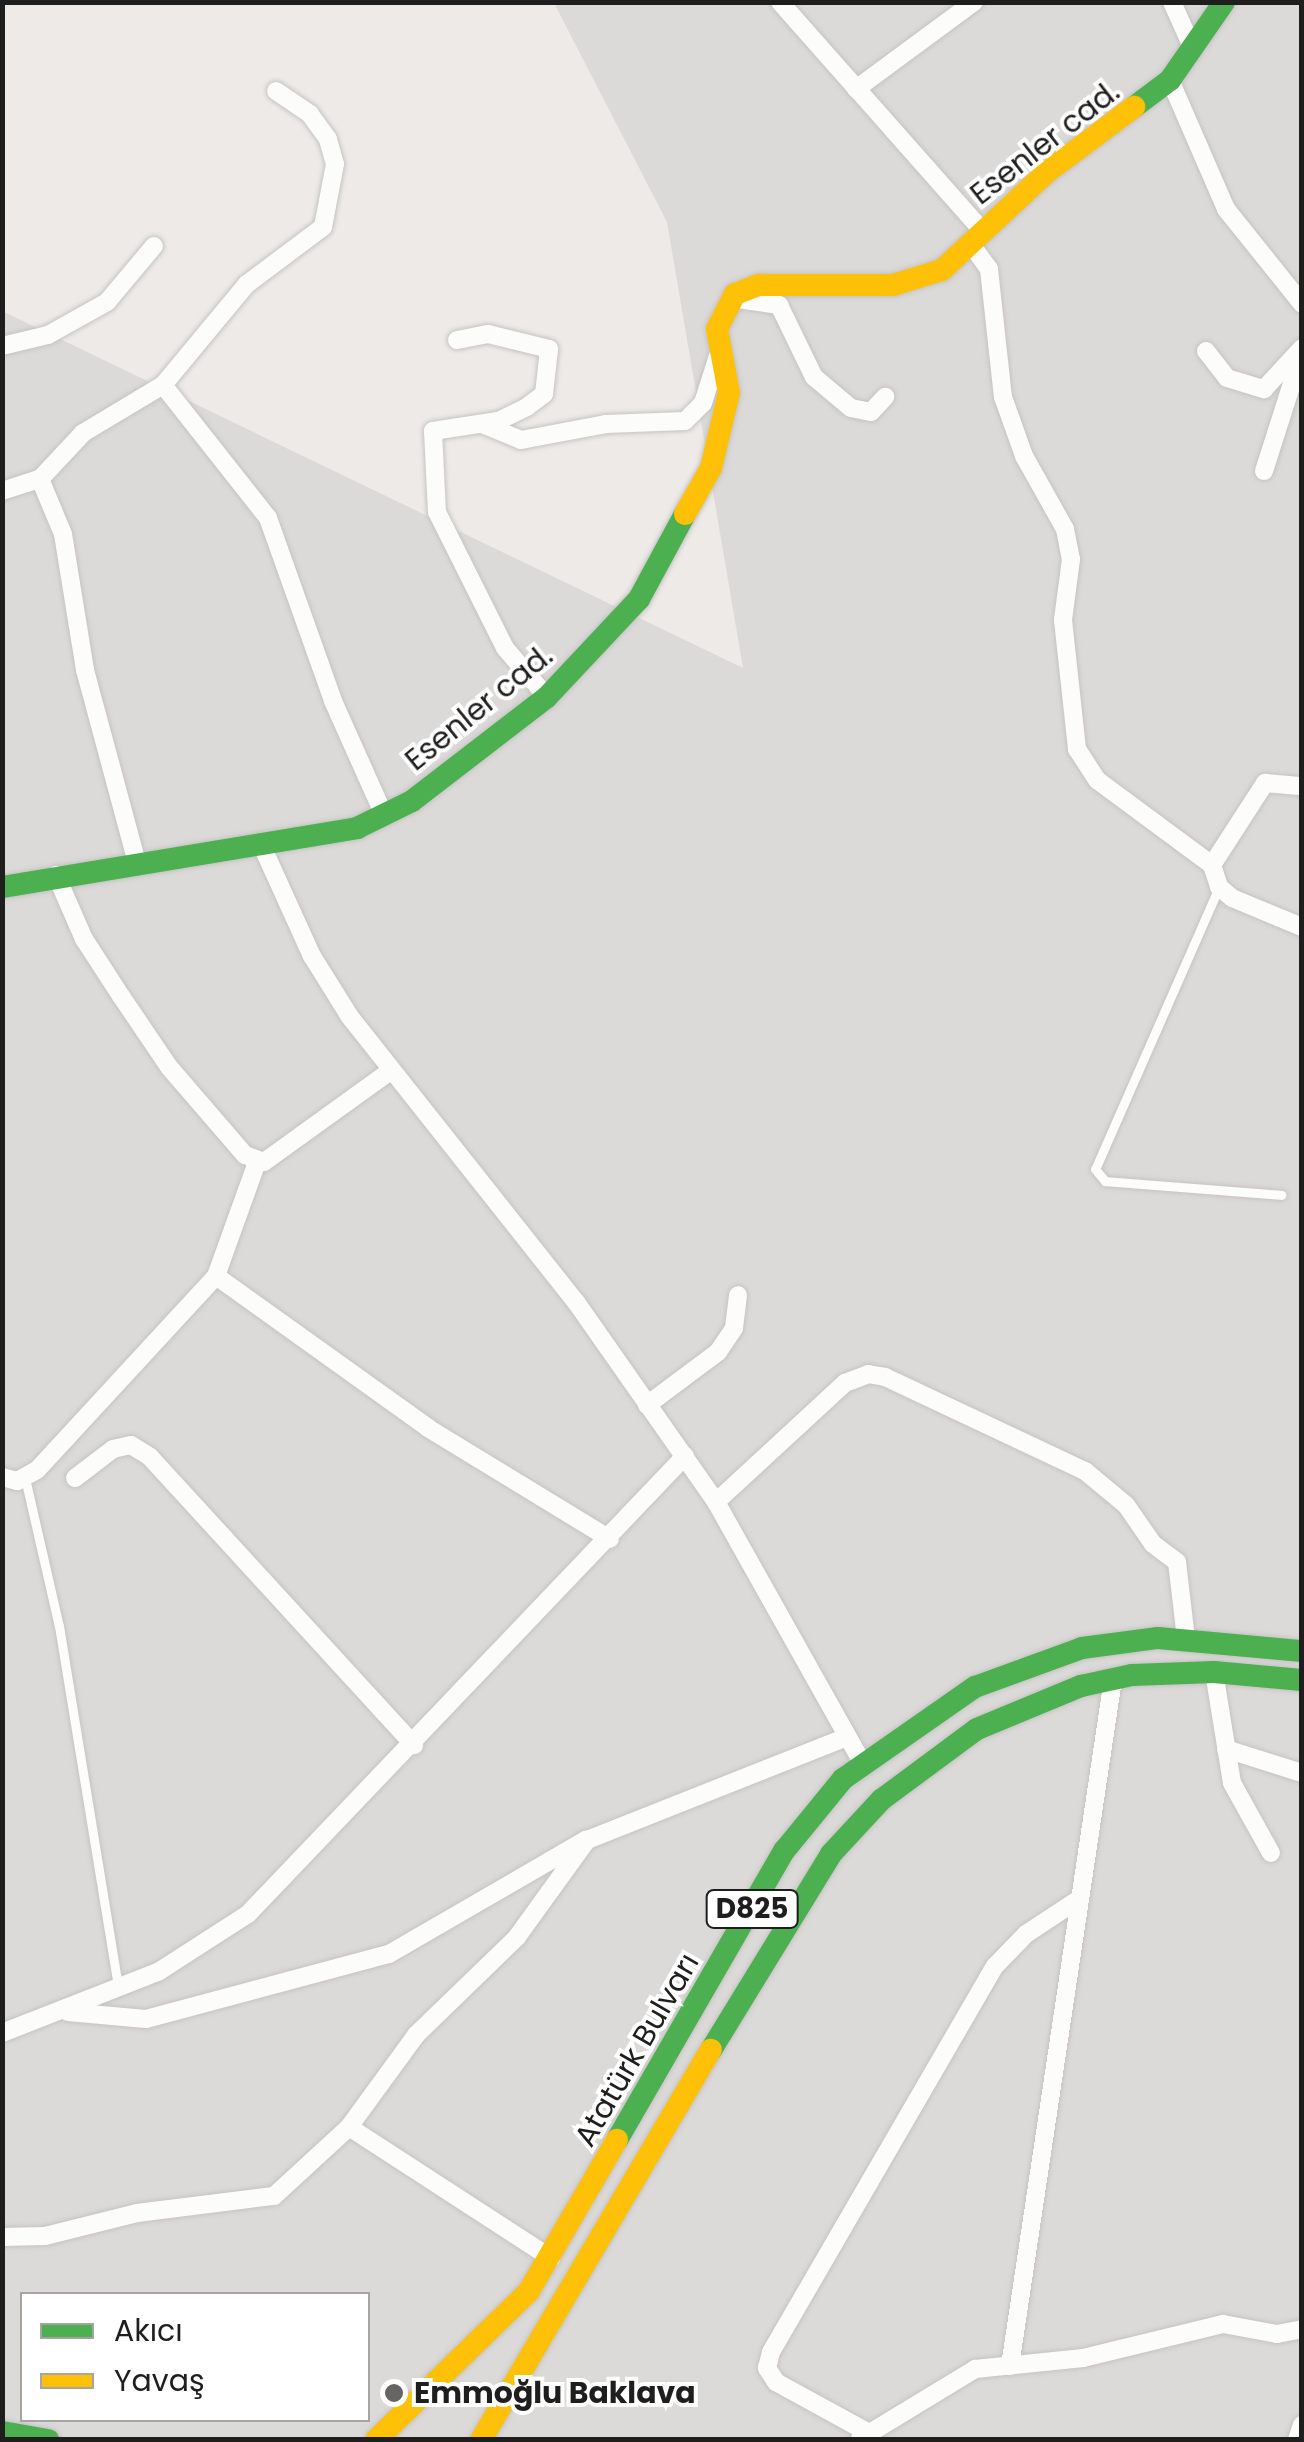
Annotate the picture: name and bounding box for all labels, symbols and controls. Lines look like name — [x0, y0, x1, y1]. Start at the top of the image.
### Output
street label: Esenler cad. — [963, 74, 1127, 212]
street label: Esenler cad. — [398, 638, 560, 778]
road number: D825 — [704, 1886, 800, 1932]
street label: Atatürk Bulvarı — [567, 1947, 707, 2153]
legend — [20, 2292, 370, 2422]
text: Akıcı — [114, 2309, 183, 2352]
text: Yavaş — [114, 2359, 205, 2402]
place label: Emmoğlu Baklava — [414, 2375, 696, 2411]
marker: Emmoğlu Baklava — [383, 2382, 405, 2404]

